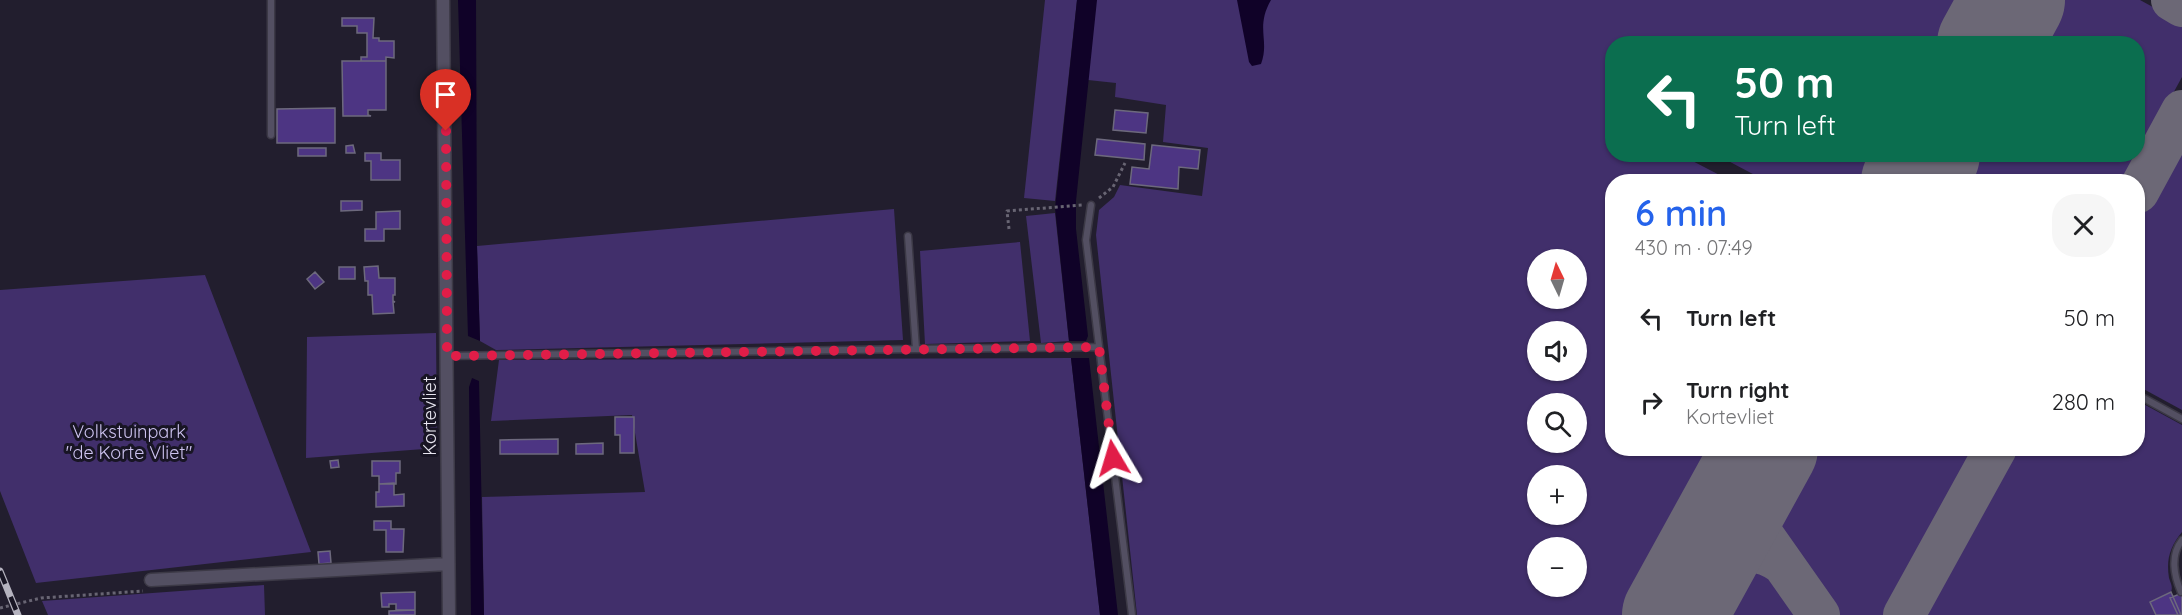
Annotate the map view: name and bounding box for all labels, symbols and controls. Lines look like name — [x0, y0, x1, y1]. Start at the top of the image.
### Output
text: 50 m — [1734, 56, 1834, 109]
icon: left — [1635, 60, 1713, 138]
pin — [420, 69, 471, 131]
icon: arrive — [429, 78, 462, 111]
text: Turn left — [1734, 108, 1836, 142]
text: 6 min — [1635, 190, 1727, 235]
button: close — [2052, 194, 2115, 257]
text: 430 m · 07:49 — [1635, 235, 1753, 260]
north arrow — [1527, 249, 1587, 309]
map controls — [1527, 249, 1587, 597]
icon: left — [1635, 302, 1668, 335]
text: Turn left — [1686, 304, 1776, 332]
text: 50 m — [2064, 304, 2115, 332]
button: sound — [1527, 321, 1587, 381]
street label: Kortevliet — [418, 376, 441, 456]
text: Turn right — [1686, 376, 1790, 404]
icon: right — [1635, 386, 1668, 419]
text: 280 m — [2052, 388, 2115, 416]
button: search — [1527, 393, 1587, 453]
text: Kortevliet — [1686, 404, 1774, 429]
park label: Volkstuinpark "de Korte Vliet" — [66, 420, 192, 464]
position arrow — [1081, 426, 1145, 490]
button: + — [1527, 465, 1587, 525]
button: − — [1527, 537, 1587, 597]

